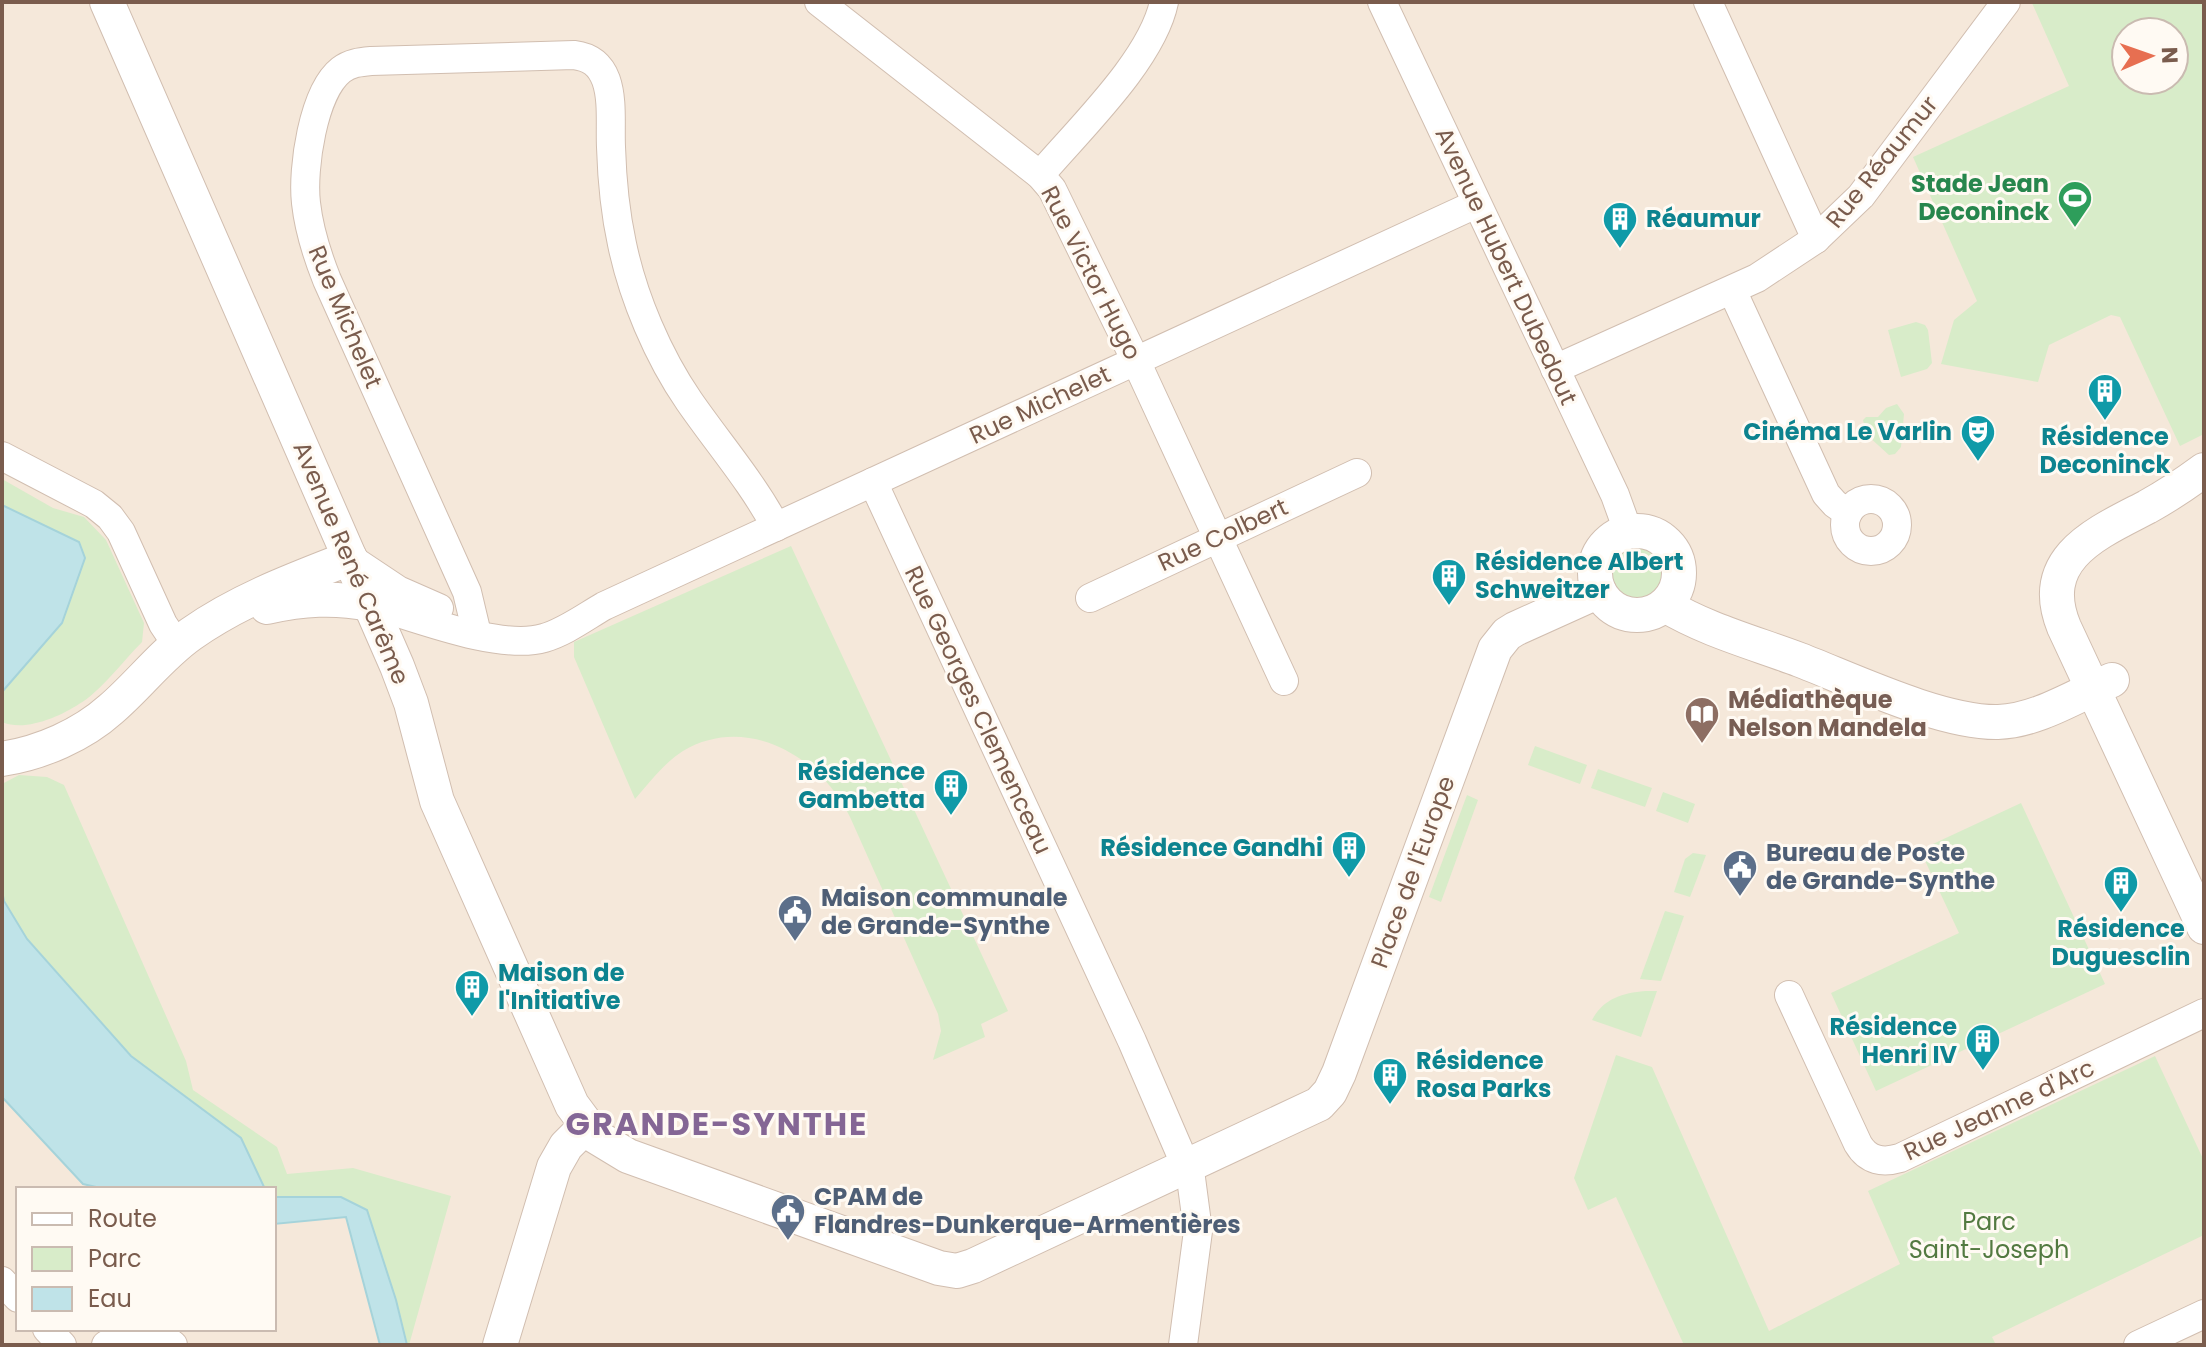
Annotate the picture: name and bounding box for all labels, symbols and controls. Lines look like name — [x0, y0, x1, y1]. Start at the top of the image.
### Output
north arrow — [2110, 16, 2190, 96]
text: N — [2154, 47, 2185, 64]
street label: Rue Réaumur — [1818, 89, 1945, 235]
street label: Avenue Hubert Dubedout — [1428, 122, 1585, 410]
place label: Stade Jean Deconinck — [1911, 167, 2049, 228]
sports icon: Stade Jean Deconinck — [2056, 179, 2094, 229]
street label: Rue Victor Hugo — [1033, 180, 1149, 365]
building icon: Réaumur — [1601, 200, 1639, 250]
place label: Réaumur — [1646, 202, 1761, 235]
street label: Rue Michelet — [301, 240, 390, 393]
street label: Rue Michelet — [964, 357, 1116, 452]
building icon: Résidence Deconinck — [2086, 372, 2124, 422]
theatre icon: Cinéma Le Varlin — [1959, 413, 1997, 463]
place label: Cinéma Le Varlin — [1743, 415, 1952, 448]
place label: Résidence Deconinck — [2040, 420, 2171, 481]
street label: Avenue René Carême — [285, 436, 418, 689]
street label: Rue Colbert — [1152, 490, 1293, 579]
place label: Résidence Albert Schweitzer — [1475, 545, 1683, 606]
building icon: Résidence Albert Schweitzer — [1430, 557, 1468, 607]
street label: Rue Georges Clemenceau — [897, 560, 1060, 859]
place label: Médiathèque Nelson Mandela — [1728, 683, 1927, 744]
library icon: Médiathèque Nelson Mandela — [1683, 695, 1721, 745]
place label: Résidence Gambetta — [798, 755, 925, 816]
building icon: Résidence Gambetta — [932, 767, 970, 817]
street label: Place de l'Europe — [1362, 771, 1463, 972]
building icon: Résidence Gandhi — [1330, 829, 1368, 879]
place label: Résidence Gandhi — [1100, 831, 1323, 864]
place label: Bureau de Poste de Grande-Synthe — [1766, 836, 1995, 897]
public building icon: Bureau de Poste de Grande-Synthe — [1721, 848, 1759, 898]
building icon: Résidence Duguesclin — [2102, 864, 2140, 914]
place label: Maison communale de Grande-Synthe — [821, 881, 1068, 942]
public building icon: Maison communale de Grande-Synthe — [776, 893, 814, 943]
place label: Résidence Duguesclin — [2051, 912, 2191, 973]
place label: Maison de l'Initiative — [498, 956, 625, 1017]
building icon: Maison de l'Initiative — [453, 968, 491, 1018]
place label: Résidence Henri IV — [1830, 1010, 1957, 1071]
building icon: Résidence Henri IV — [1964, 1022, 2002, 1072]
place label: Résidence Rosa Parks — [1416, 1044, 1551, 1105]
street label: Rue Jeanne d'Arc — [1898, 1051, 2099, 1168]
building icon: Résidence Rosa Parks — [1371, 1056, 1409, 1106]
district label: GRANDE-SYNTHE — [566, 1101, 868, 1146]
place label: CPAM de Flandres-Dunkerque-Armentières — [814, 1180, 1241, 1241]
legend — [16, 1187, 276, 1331]
public building icon: CPAM de Flandres-Dunkerque-Armentières — [769, 1192, 807, 1242]
text: Route — [88, 1202, 157, 1235]
park label: Parc Saint-Joseph — [1909, 1205, 2069, 1266]
text: Parc — [88, 1242, 142, 1275]
text: Eau — [88, 1282, 132, 1315]

